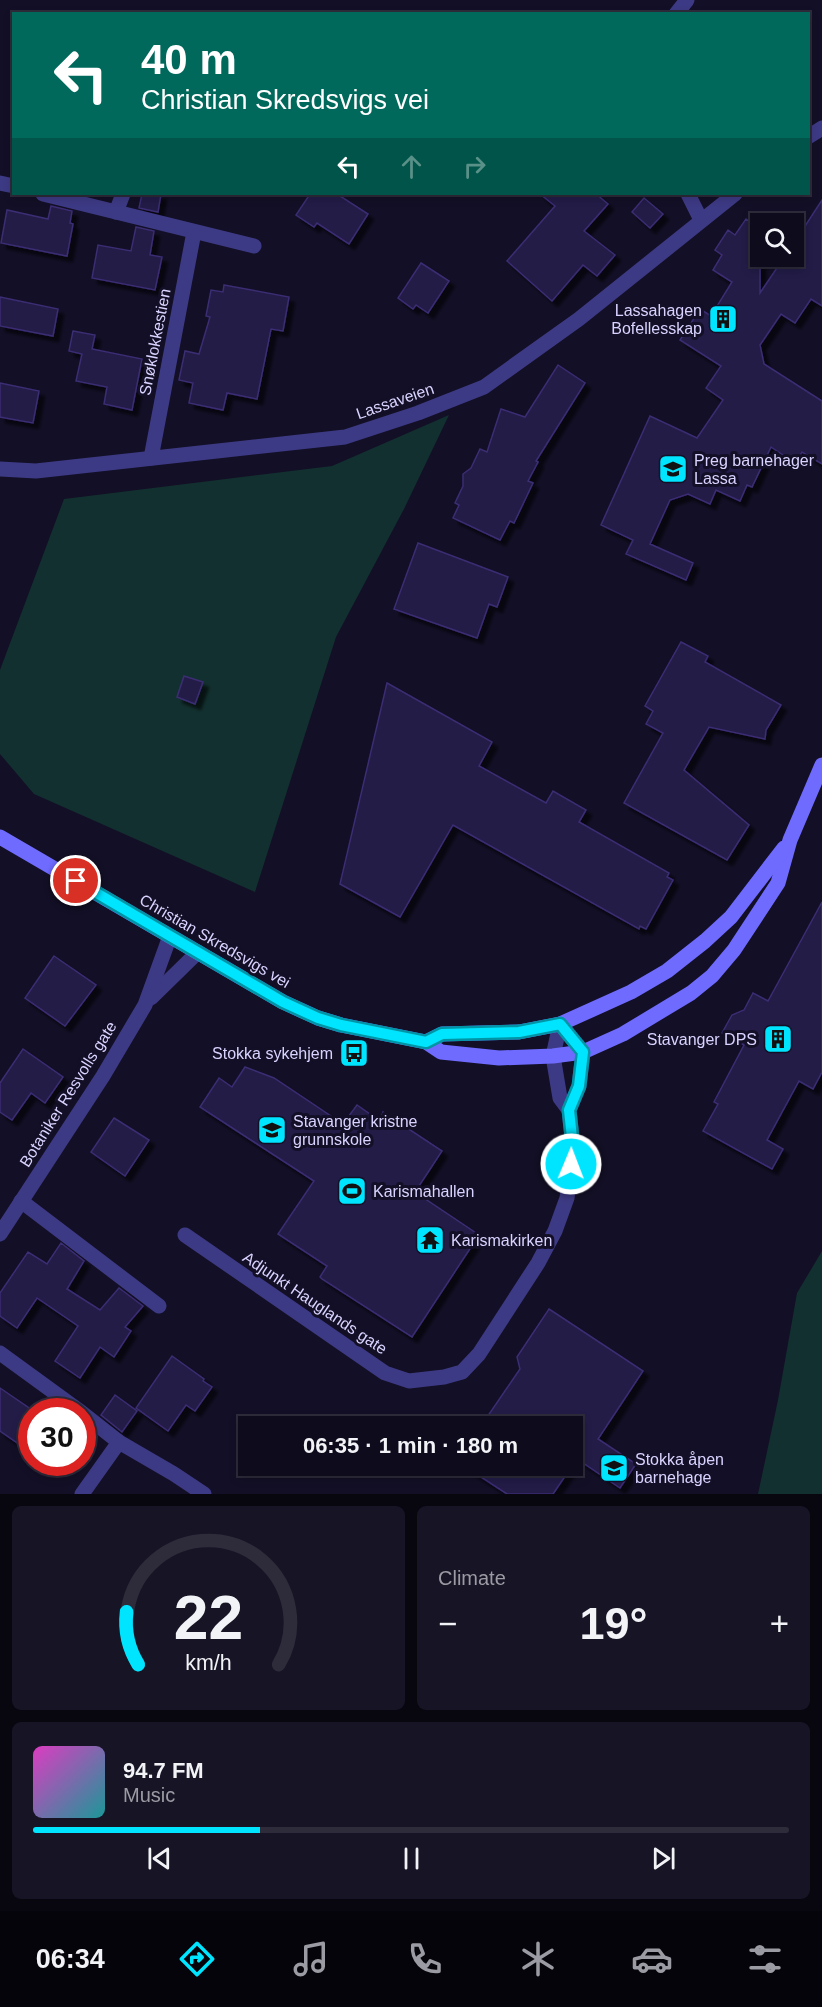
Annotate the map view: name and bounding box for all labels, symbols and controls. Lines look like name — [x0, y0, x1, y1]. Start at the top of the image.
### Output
icon: left — [42, 36, 120, 114]
text: 40 m — [141, 36, 237, 83]
text: Christian Skredsvigs vei — [141, 85, 429, 115]
icon: left — [332, 150, 365, 183]
icon: ahead — [395, 150, 428, 183]
icon: right — [458, 150, 491, 183]
map controls — [750, 213, 804, 267]
button: search — [750, 213, 804, 267]
street label: Snøklokkestien — [136, 287, 174, 397]
place label: Lassahagen Bofellesskap — [611, 302, 702, 337]
building icon: Lassahagen Bofellesskap — [707, 303, 739, 335]
street label: Lassaveien — [354, 380, 436, 422]
place label: Preg barnehager Lassa — [694, 452, 815, 487]
school or university icon: Preg barnehager Lassa — [657, 453, 689, 485]
pin — [50, 855, 101, 906]
icon: arrive — [59, 864, 92, 897]
street label: Christian Skredsvigs vei — [137, 891, 293, 991]
street label: Botaniker Resvolls gate — [16, 1018, 120, 1170]
building icon: Stavanger DPS — [762, 1023, 794, 1055]
place label: Stavanger DPS — [647, 1031, 757, 1048]
bus stop icon: Stokka sykehjem — [338, 1037, 370, 1069]
place label: Stokka sykehjem — [212, 1045, 333, 1062]
place label: Stavanger kristne grunnskole — [293, 1113, 418, 1148]
school or university icon: Stavanger kristne grunnskole — [256, 1114, 288, 1146]
position arrow — [539, 1132, 603, 1196]
sports icon: Karismahallen — [336, 1175, 368, 1207]
place label: Karismahallen — [373, 1183, 474, 1200]
temple icon: Karismakirken — [414, 1224, 446, 1256]
place label: Karismakirken — [451, 1232, 552, 1249]
street label: Adjunkt Hauglands gate — [240, 1248, 390, 1358]
speed limit sign: 30 — [18, 1398, 96, 1476]
text: 06:35 · 1 min · 180 m — [303, 1433, 518, 1458]
place label: Stokka åpen barnehage — [635, 1451, 724, 1486]
school or university icon: Stokka åpen barnehage — [598, 1452, 630, 1484]
text: Climate — [438, 1567, 506, 1589]
text: 22 — [174, 1583, 243, 1652]
text: 19° — [579, 1598, 648, 1649]
text: − — [438, 1605, 457, 1642]
text: + — [770, 1605, 789, 1642]
text: km/h — [185, 1651, 232, 1675]
text: 94.7 FM — [123, 1758, 204, 1783]
text: Music — [123, 1784, 175, 1806]
icon: previous — [143, 1842, 176, 1875]
icon: pause — [395, 1842, 428, 1875]
icon: next — [647, 1842, 680, 1875]
icon: directions — [176, 1938, 218, 1980]
icon: music — [290, 1938, 332, 1980]
icon: phone — [404, 1938, 446, 1980]
icon: climate — [517, 1938, 559, 1980]
icon: car — [631, 1938, 673, 1980]
icon: filters — [744, 1938, 786, 1980]
text: 06:34 — [36, 1944, 105, 1974]

